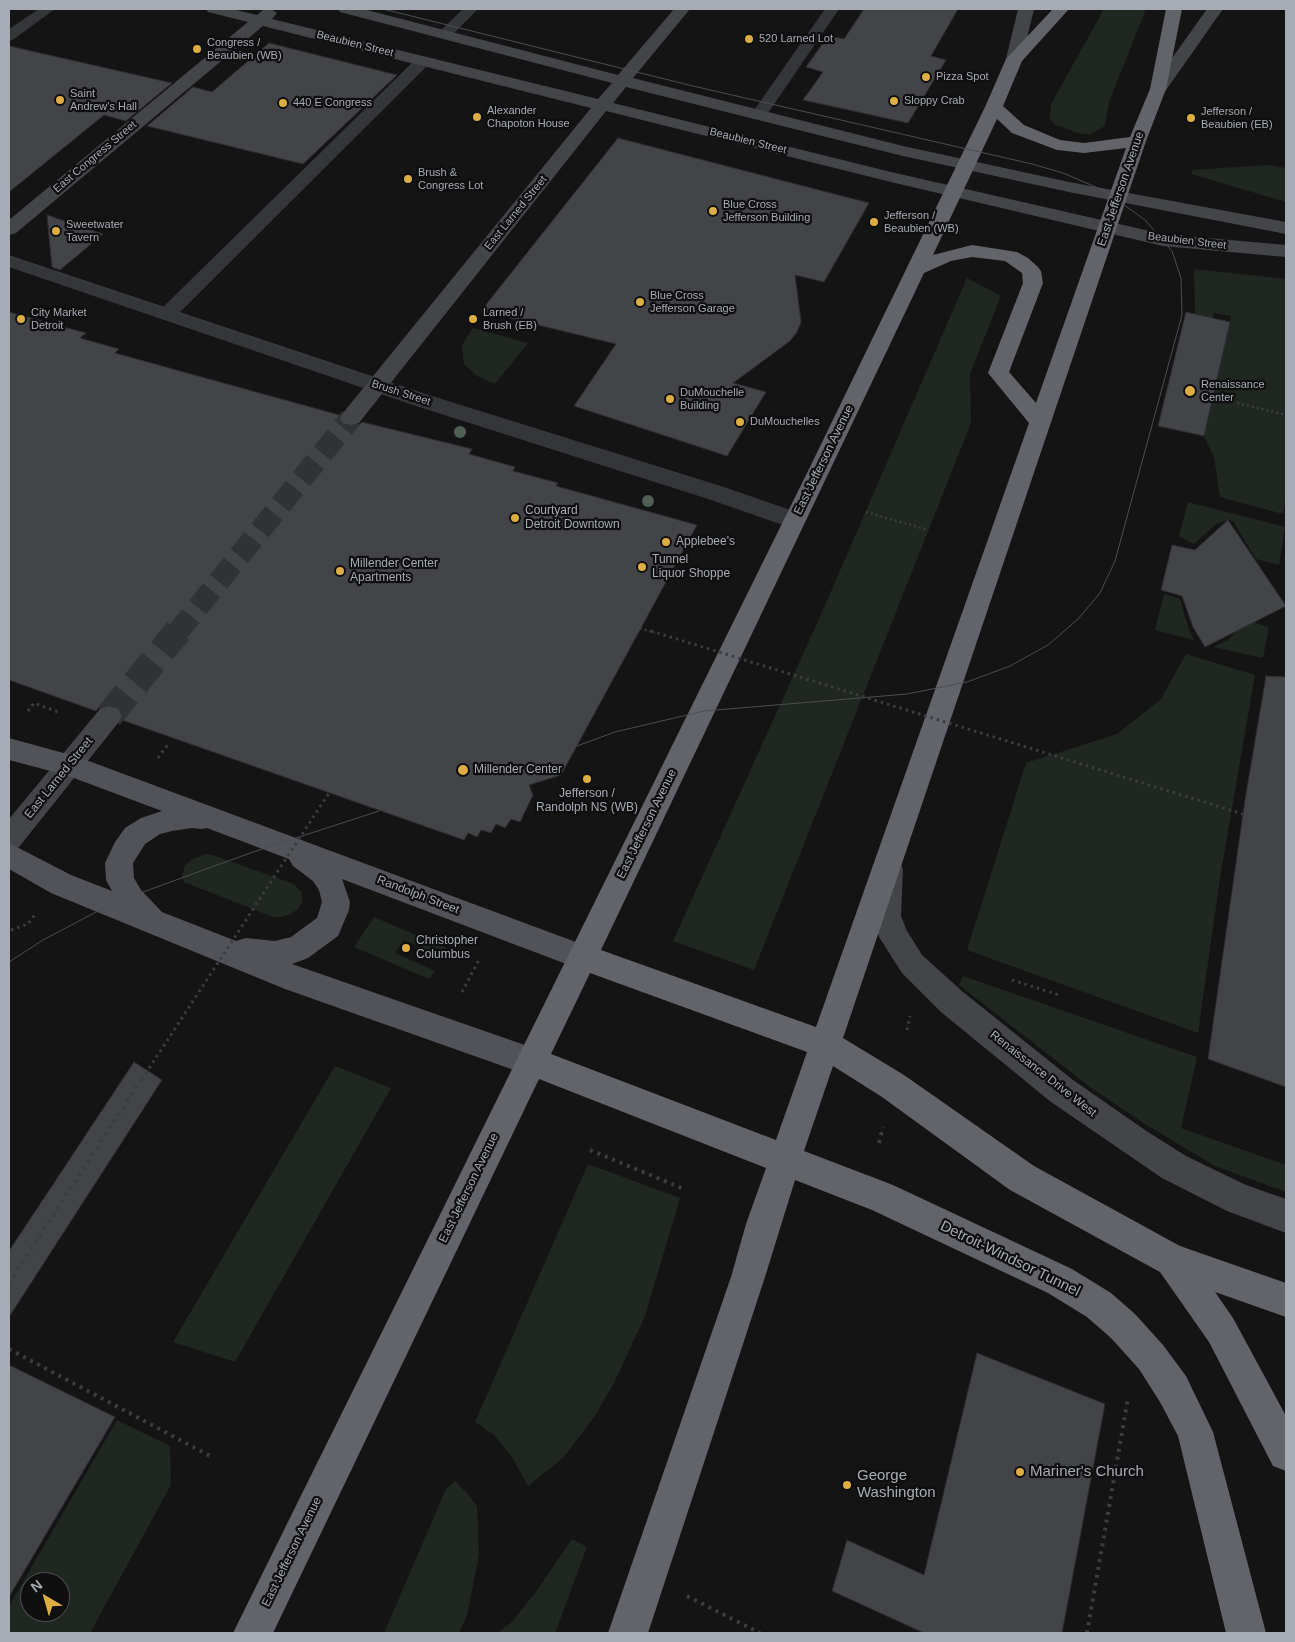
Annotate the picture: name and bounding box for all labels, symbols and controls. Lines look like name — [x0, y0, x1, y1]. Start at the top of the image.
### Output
street label: Beaubien Street — [315, 28, 395, 60]
place label: 520 Larned Lot — [759, 32, 833, 46]
marker: 520 Larned Lot — [743, 33, 755, 45]
place label: Congress / Beaubien (WB) — [207, 36, 282, 62]
marker: Congress / Beaubien (WB) — [191, 43, 203, 55]
place label: Pizza Spot — [936, 70, 989, 84]
marker: Pizza Spot — [920, 71, 932, 83]
place label: Saint Andrew's Hall — [70, 87, 137, 113]
marker: Saint Andrew's Hall — [54, 94, 66, 106]
place label: Sloppy Crab — [904, 94, 965, 108]
marker: Sloppy Crab — [888, 95, 900, 107]
place label: 440 E Congress — [293, 96, 372, 110]
marker: 440 E Congress — [277, 97, 289, 109]
place label: Alexander Chapoton House — [487, 104, 570, 130]
place label: Jefferson / Beaubien (EB) — [1201, 105, 1273, 131]
marker: Alexander Chapoton House — [471, 111, 483, 123]
marker: Jefferson / Beaubien (EB) — [1185, 112, 1197, 124]
street label: East Congress Street — [51, 118, 139, 196]
street label: Beaubien Street — [708, 125, 788, 157]
street label: East Jefferson Avenue — [1095, 130, 1147, 248]
place label: Brush & Congress Lot — [418, 166, 483, 192]
marker: Brush & Congress Lot — [402, 173, 414, 185]
street label: East Larned Street — [482, 173, 550, 253]
place label: Blue Cross Jefferson Building — [723, 198, 810, 224]
marker: Blue Cross Jefferson Building — [707, 205, 719, 217]
place label: Jefferson / Beaubien (WB) — [884, 209, 959, 235]
marker: Jefferson / Beaubien (WB) — [868, 216, 880, 228]
place label: Sweetwater Tavern — [66, 218, 123, 244]
marker: Sweetwater Tavern — [50, 225, 62, 237]
street label: Beaubien Street — [1147, 230, 1227, 252]
place label: Blue Cross Jefferson Garage — [650, 289, 735, 315]
marker: Blue Cross Jefferson Garage — [634, 296, 646, 308]
place label: City Market Detroit — [31, 306, 87, 332]
place label: Larned / Brush (EB) — [483, 306, 537, 332]
marker: City Market Detroit — [15, 313, 27, 325]
marker: Larned / Brush (EB) — [467, 313, 479, 325]
street label: Brush Street — [370, 377, 432, 409]
place label: Renaissance Center — [1201, 378, 1265, 404]
marker: Renaissance Center — [1183, 384, 1197, 398]
place label: DuMouchelle Building — [680, 386, 744, 412]
marker: DuMouchelle Building — [664, 393, 676, 405]
street label: East Jefferson Avenue — [791, 403, 857, 517]
place label: DuMouchelles — [750, 415, 820, 429]
marker: DuMouchelles — [734, 416, 746, 428]
place label: Courtyard Detroit Downtown — [525, 504, 620, 532]
marker: Courtyard Detroit Downtown — [509, 512, 521, 524]
place label: Applebee's — [676, 535, 735, 549]
marker: Applebee's — [660, 536, 672, 548]
place label: Tunnel Liquor Shoppe — [652, 553, 730, 581]
place label: Millender Center Apartments — [350, 557, 438, 585]
marker: Tunnel Liquor Shoppe — [636, 561, 648, 573]
marker: Millender Center Apartments — [334, 565, 346, 577]
street label: East Larned Street — [22, 735, 96, 821]
marker: Millender Center — [456, 763, 470, 777]
place label: Millender Center — [474, 763, 562, 777]
street label: East Jefferson Avenue — [614, 767, 680, 881]
marker: Jefferson / Randolph NS (WB) — [581, 773, 593, 785]
place label: Jefferson / Randolph NS (WB) — [536, 787, 638, 815]
street label: Randolph Street — [375, 873, 461, 917]
place label: Christopher Columbus — [416, 934, 478, 962]
marker: Christopher Columbus — [400, 942, 412, 954]
street label: Renaissance Drive West — [987, 1028, 1099, 1120]
street label: East Jefferson Avenue — [436, 1131, 502, 1245]
street label: Detroit-Windsor Tunnel — [937, 1217, 1083, 1301]
place label: Mariner's Church — [1030, 1463, 1144, 1481]
marker: Mariner's Church — [1014, 1466, 1026, 1478]
place label: George Washington — [857, 1467, 936, 1502]
marker: George Washington — [841, 1479, 853, 1491]
street label: East Jefferson Avenue — [259, 1495, 325, 1609]
north arrow — [20, 1572, 70, 1622]
text: N — [27, 1577, 45, 1595]

